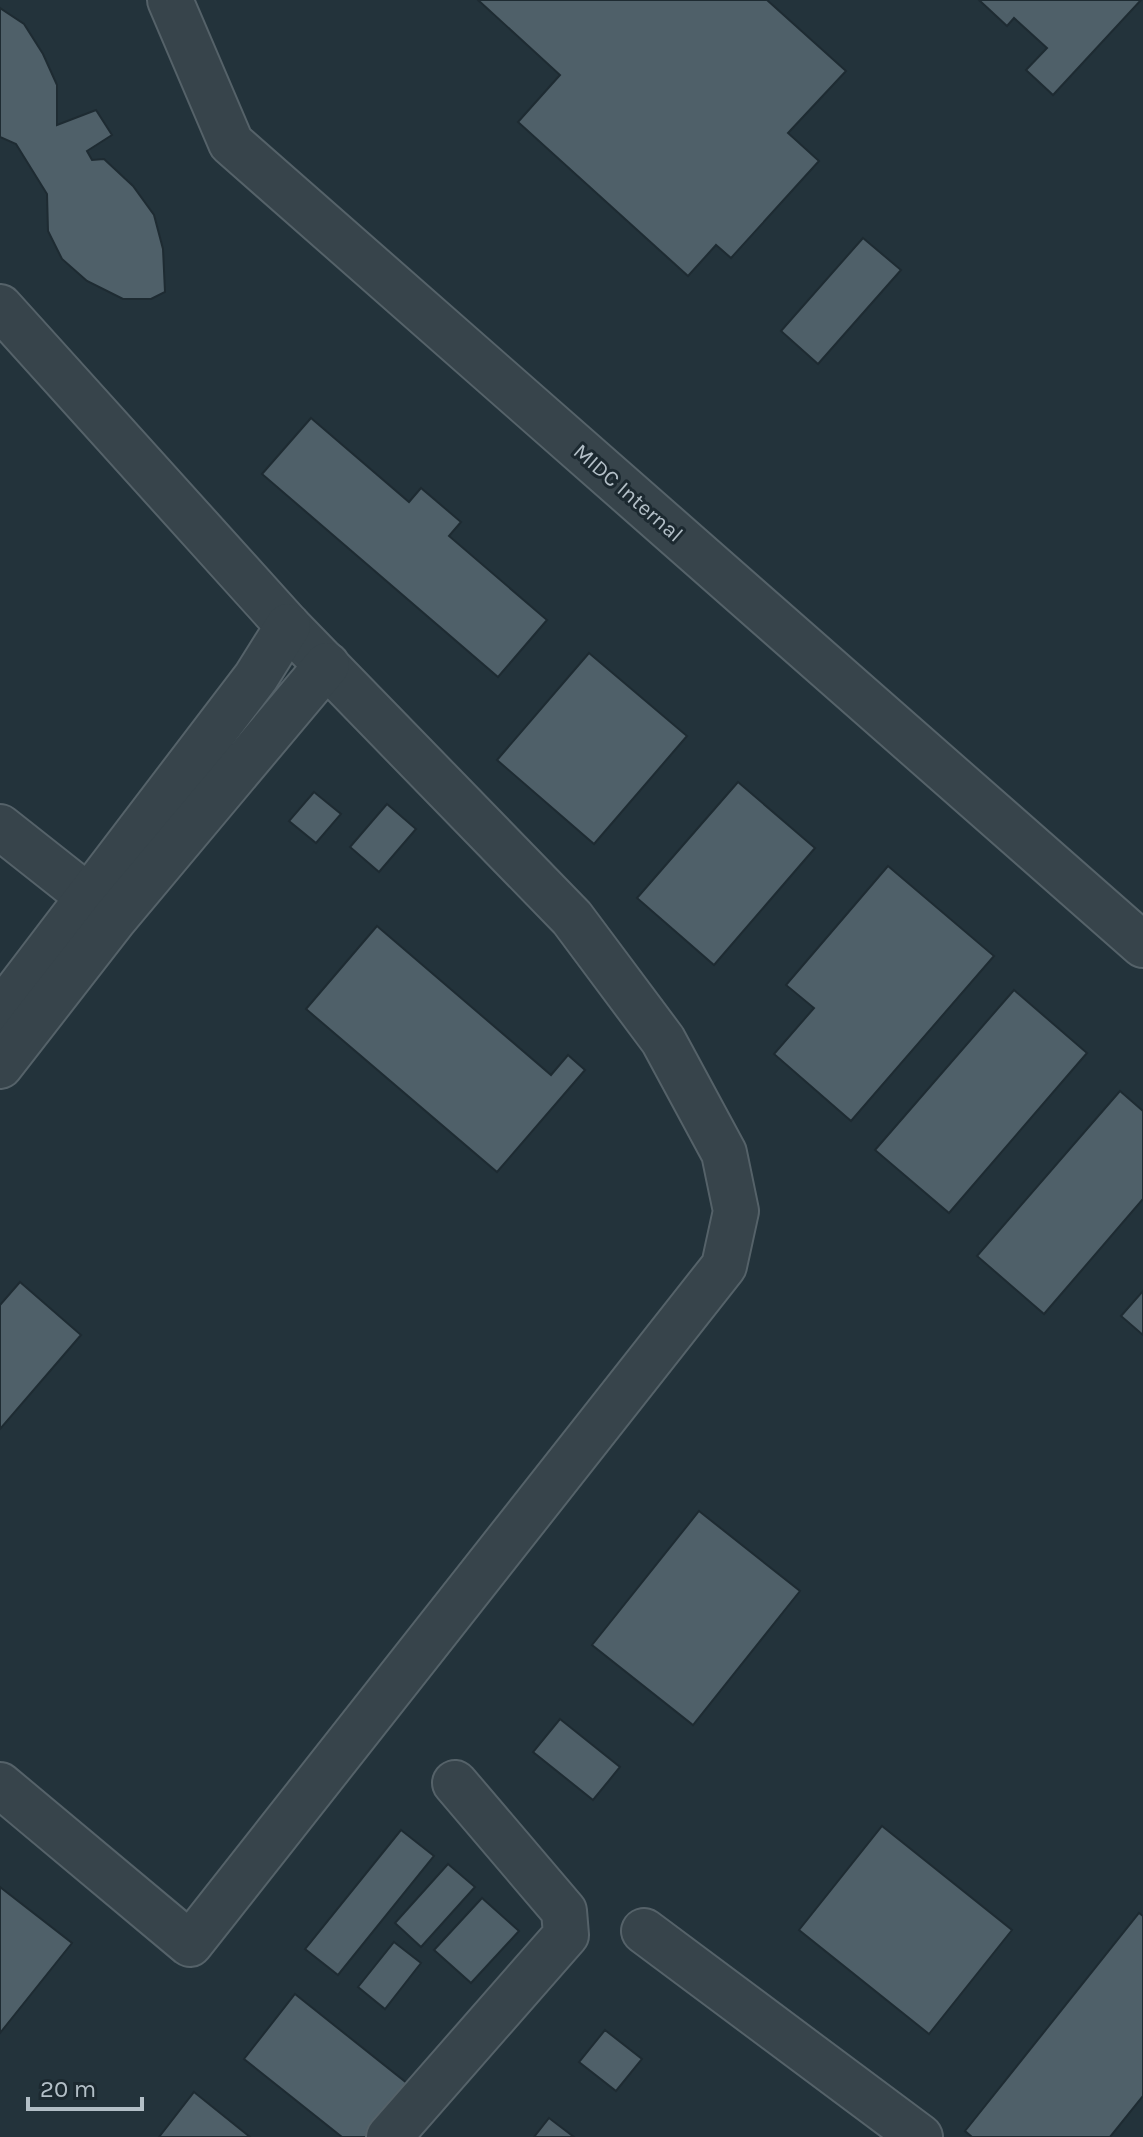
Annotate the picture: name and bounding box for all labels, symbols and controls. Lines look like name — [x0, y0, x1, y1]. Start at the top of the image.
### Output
street label: MIDC Internal — [568, 438, 688, 548]
scale bar — [28, 2061, 142, 2111]
text: 20 m — [40, 2075, 96, 2103]

